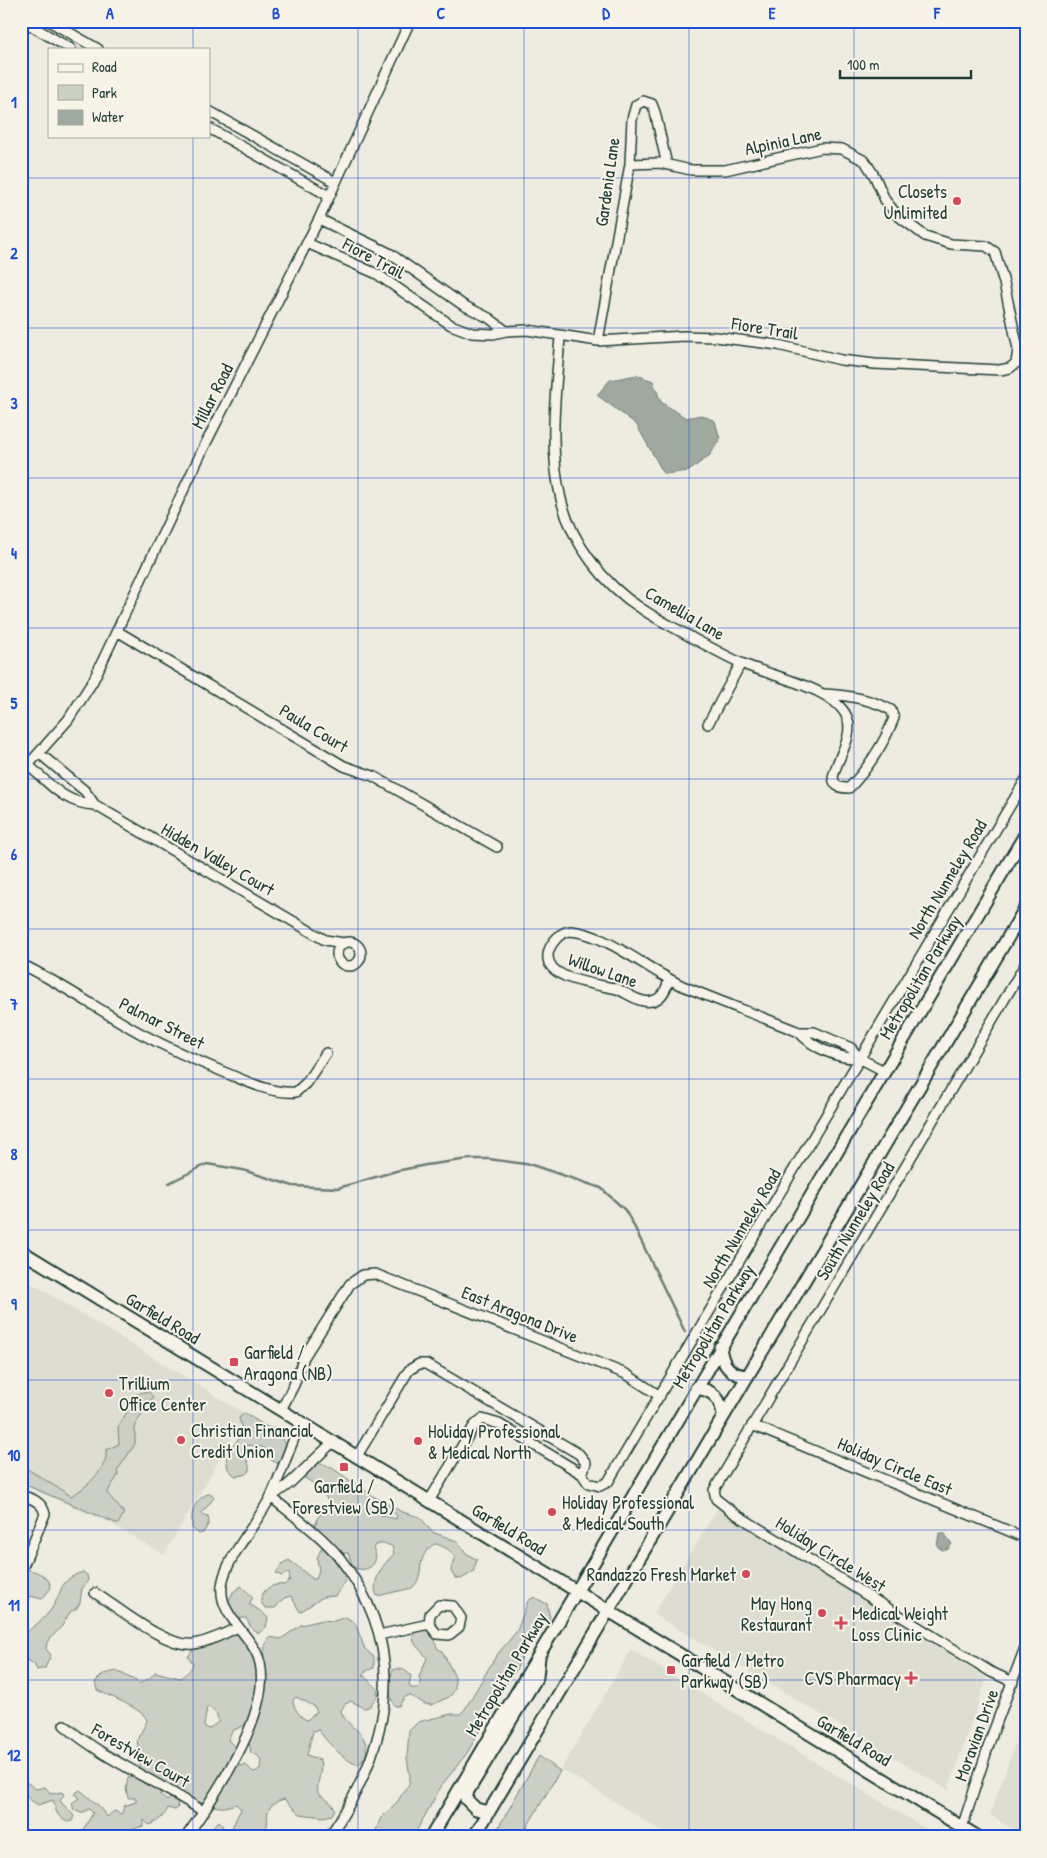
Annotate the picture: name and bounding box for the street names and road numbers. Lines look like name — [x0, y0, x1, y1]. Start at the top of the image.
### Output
street label: Alpinia Lane — [742, 121, 824, 161]
street label: Gardenia Lane — [588, 136, 626, 228]
street label: Fiore Trail — [337, 231, 410, 285]
street label: Fiore Trail — [729, 310, 800, 346]
street label: Millar Road — [185, 359, 239, 433]
street label: Camellia Lane — [640, 580, 730, 646]
street label: Paula Court — [275, 698, 354, 759]
street label: North Nunneley Road — [902, 815, 992, 943]
street label: Hidden Valley Court — [157, 816, 280, 902]
street label: Metropolitan Parkway — [873, 910, 967, 1044]
street label: Willow Lane — [565, 947, 641, 993]
street label: Palmar Street — [115, 991, 210, 1056]
street label: South Nunneley Road — [810, 1157, 900, 1285]
street label: North Nunneley Road — [696, 1164, 786, 1292]
street label: Metropolitan Parkway — [666, 1259, 760, 1393]
street label: East Aragona Drive — [458, 1279, 582, 1349]
street label: Garfield Road — [121, 1286, 205, 1350]
street label: Holiday Circle East — [834, 1431, 957, 1502]
street label: Garfield Road — [467, 1497, 551, 1561]
street label: Holiday Circle West — [771, 1510, 892, 1598]
street label: Metropolitan Parkway — [459, 1607, 553, 1741]
street label: Moravian Drive — [948, 1685, 1004, 1785]
street label: Garfield Road — [812, 1708, 896, 1772]
street label: Forestview Court — [86, 1716, 195, 1794]

